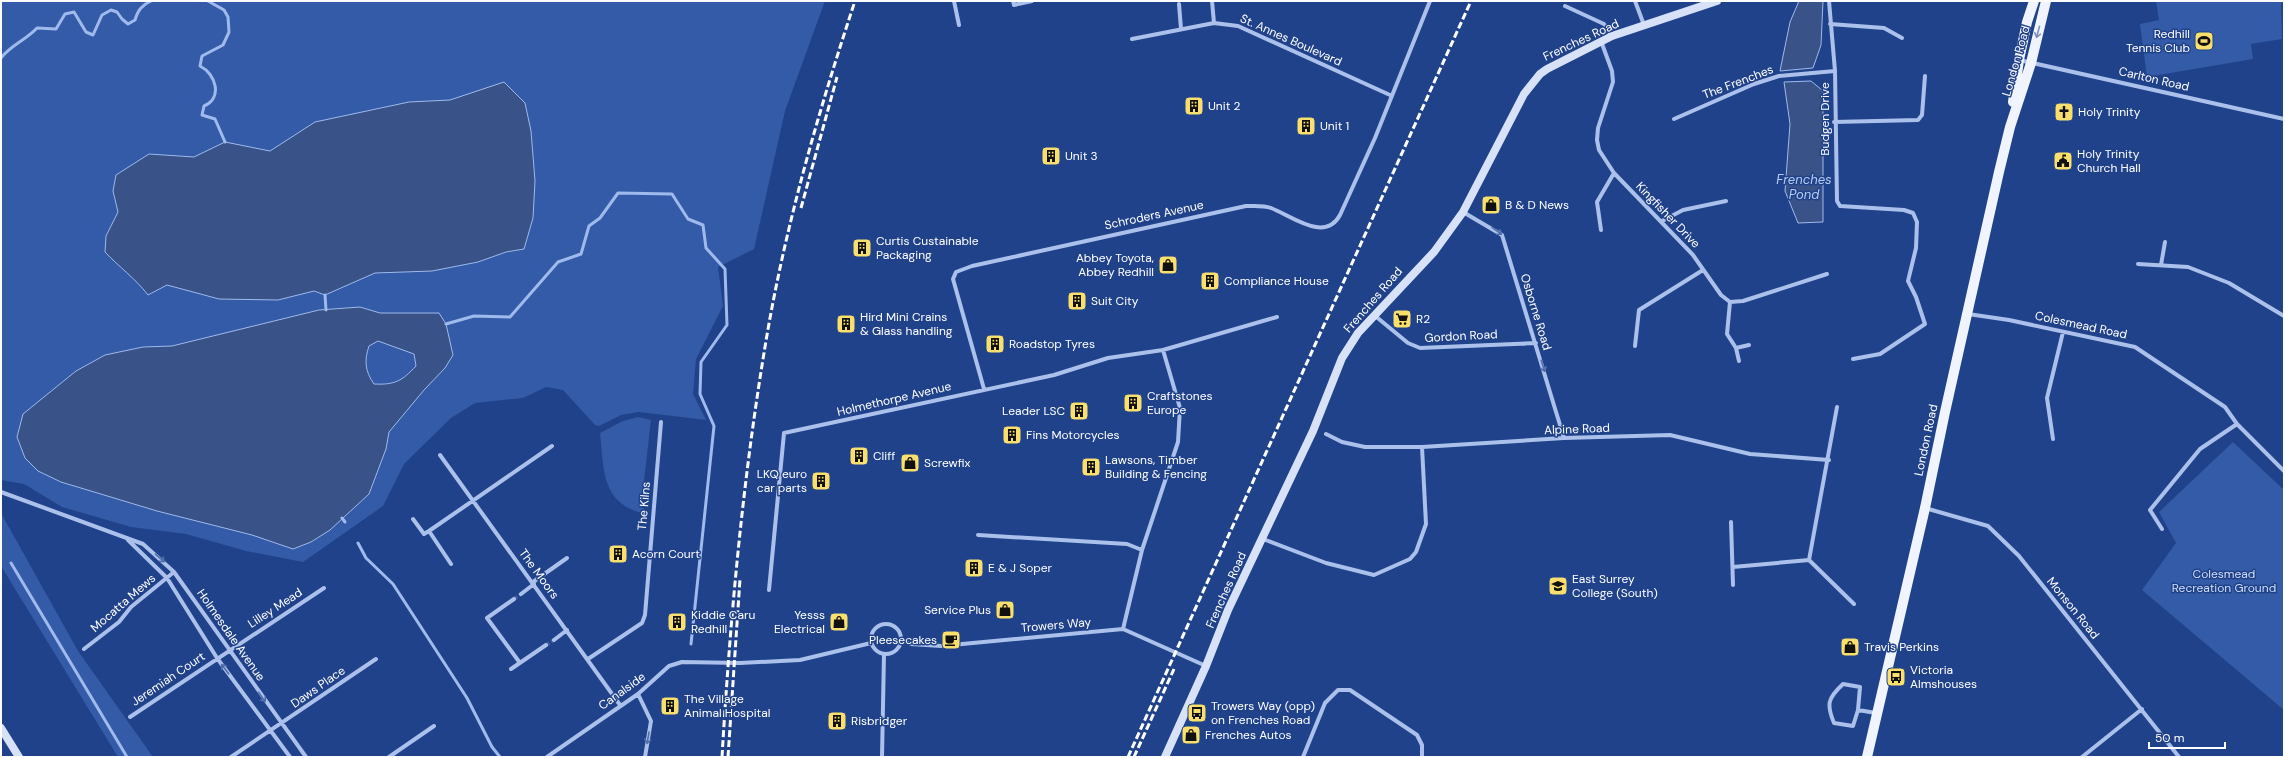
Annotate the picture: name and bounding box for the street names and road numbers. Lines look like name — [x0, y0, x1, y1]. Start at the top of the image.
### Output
street label: St. Annes Boulevard — [1238, 10, 1344, 70]
street label: Frenches Road — [1540, 15, 1622, 65]
street label: London Road — [1998, 24, 2034, 98]
street label: The Frenches — [1700, 61, 1776, 103]
street label: Carlton Road — [2117, 63, 2191, 95]
street label: Budgen Drive — [1817, 82, 1833, 156]
street label: Kingfisher Drive — [1632, 178, 1704, 252]
street label: Schroders Avenue — [1103, 197, 1205, 233]
street label: Frenches Road — [1340, 264, 1406, 336]
street label: Osborne Road — [1517, 272, 1555, 352]
street label: Colesmead Road — [2033, 307, 2129, 343]
street label: Gordon Road — [1424, 326, 1498, 346]
street label: Holmethorpe Avenue — [835, 378, 953, 420]
street label: London Road — [1911, 403, 1941, 477]
street label: Alpine Road — [1544, 420, 1610, 438]
street label: The Kilns — [634, 481, 654, 531]
street label: The Moors — [515, 546, 563, 602]
street label: Frenches Road — [1202, 549, 1250, 631]
street label: Mocatta Mews — [87, 570, 159, 636]
street label: Monson Road — [2043, 574, 2103, 642]
street label: Lilley Mead — [245, 584, 305, 632]
street label: Holmesdale Avenue — [193, 586, 269, 684]
street label: Trowers Way — [1020, 614, 1092, 636]
street label: Jeremiah Court — [128, 648, 208, 710]
street label: Daws Place — [288, 662, 348, 712]
street label: Canalside — [595, 668, 649, 713]

